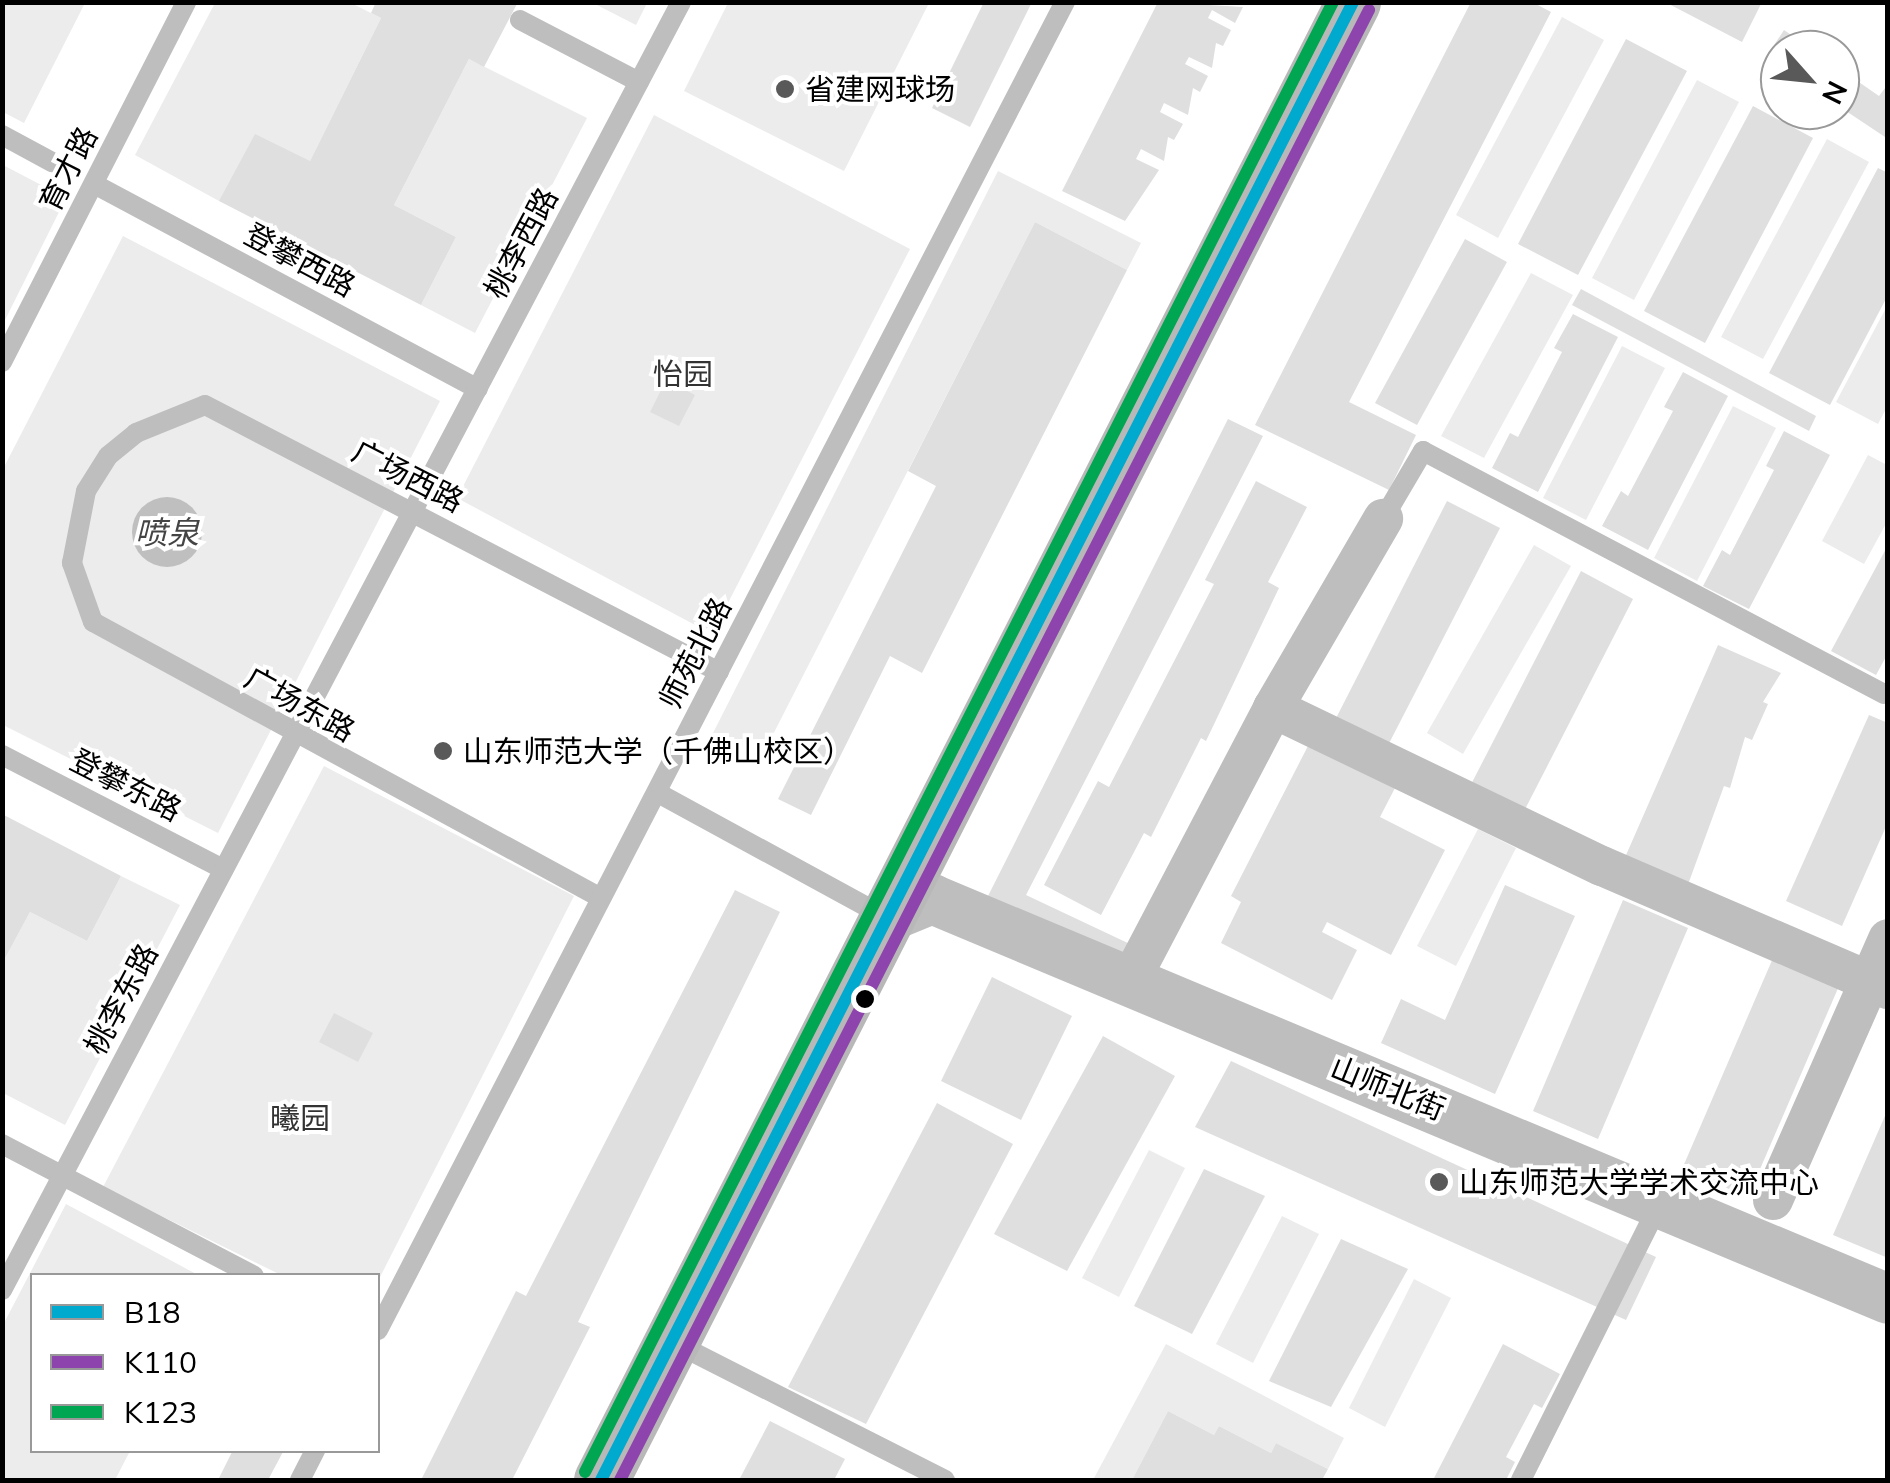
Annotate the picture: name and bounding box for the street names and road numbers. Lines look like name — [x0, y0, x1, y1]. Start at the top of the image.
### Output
street label: 育才路 — [32, 121, 104, 217]
street label: 桃李西路 — [477, 182, 565, 304]
street label: 登攀西路 — [239, 216, 361, 304]
street label: 广场西路 — [346, 433, 470, 519]
street label: 师苑北路 — [652, 591, 738, 715]
street label: 广场东路 — [239, 659, 361, 749]
street label: 登攀东路 — [64, 742, 188, 828]
street label: 桃李东路 — [77, 938, 165, 1060]
street label: 山师北街 — [1326, 1049, 1450, 1127]

